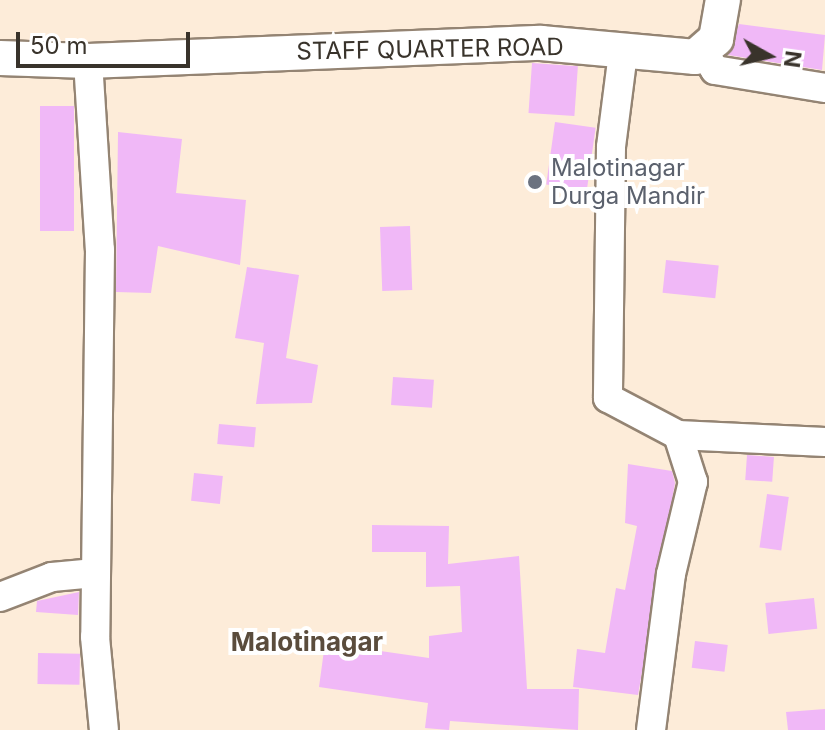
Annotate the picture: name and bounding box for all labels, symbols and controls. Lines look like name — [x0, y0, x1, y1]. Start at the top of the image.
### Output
scale bar — [20, 16, 194, 66]
north arrow — [729, 16, 809, 96]
text: 50 m — [30, 31, 88, 60]
street label: STAFF QUARTER ROAD — [296, 32, 564, 66]
text: N — [779, 49, 807, 69]
place label: Malotinagar Durga Mandir — [551, 154, 705, 210]
marker: Malotinagar Durga Mandir — [526, 173, 544, 191]
district label: Malotinagar — [231, 626, 383, 658]

